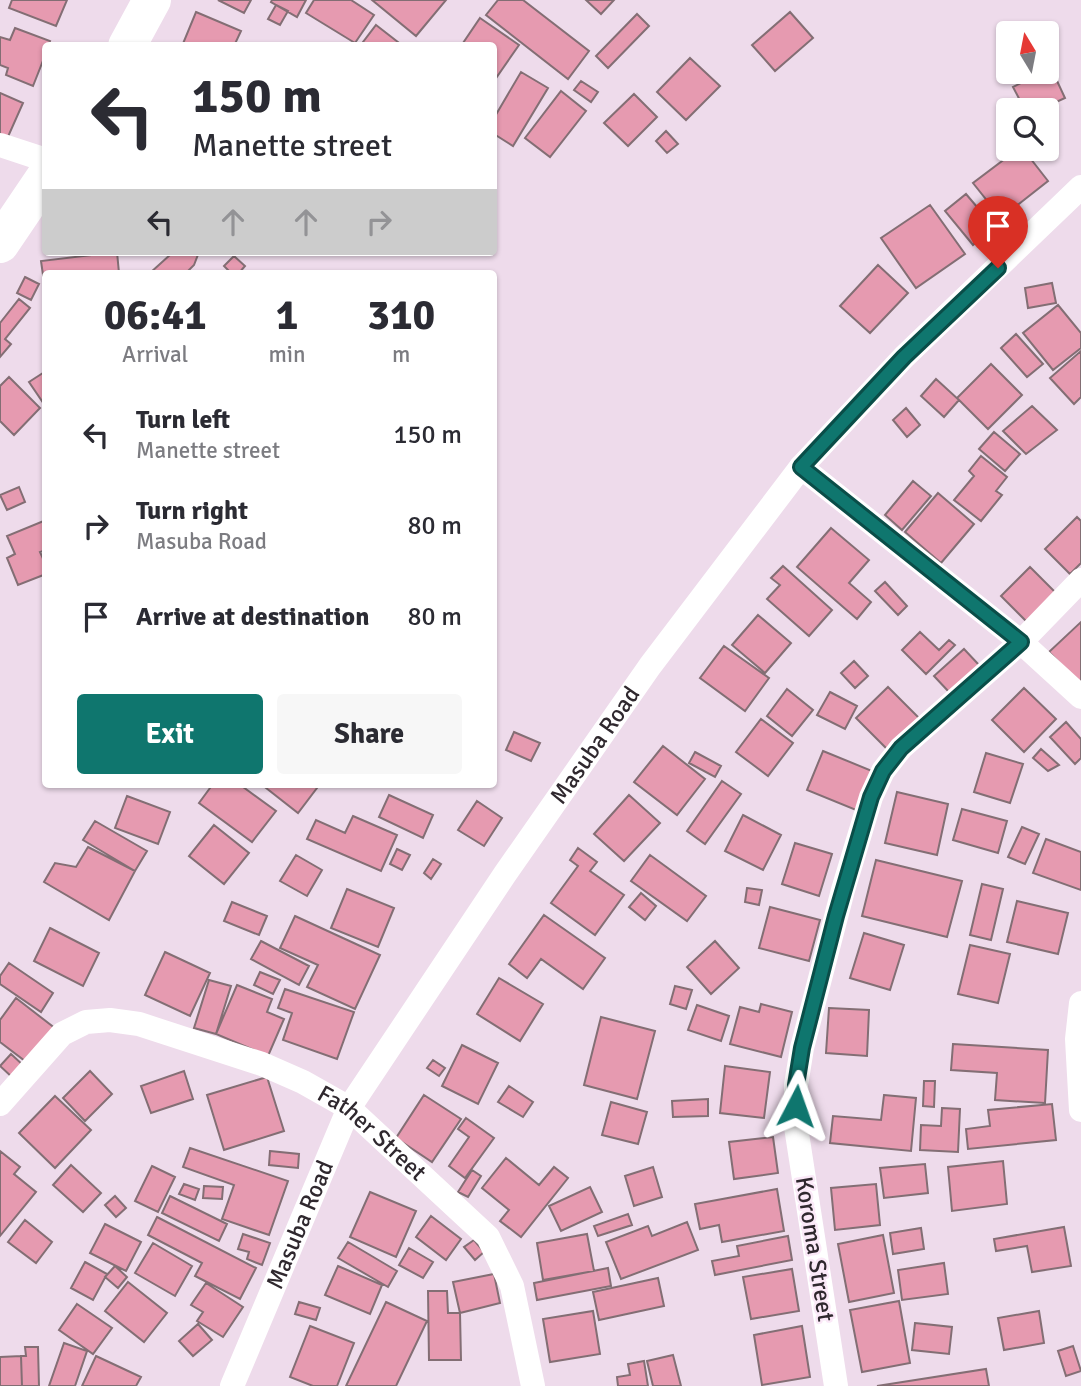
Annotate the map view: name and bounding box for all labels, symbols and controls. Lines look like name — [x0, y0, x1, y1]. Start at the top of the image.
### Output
north arrow — [996, 21, 1059, 84]
map controls — [996, 21, 1059, 161]
text: 150 m — [192, 66, 322, 126]
icon: left — [77, 70, 168, 161]
button: search — [996, 98, 1059, 161]
text: Manette street — [192, 126, 392, 165]
pin — [968, 196, 1028, 268]
icon: left — [141, 203, 179, 241]
icon: ahead — [214, 203, 252, 241]
icon: ahead — [287, 203, 325, 241]
icon: right — [360, 203, 398, 241]
icon: arrive — [979, 207, 1017, 245]
text: 06:41 — [104, 290, 207, 341]
text: 1 — [276, 290, 298, 341]
text: 310 — [367, 290, 435, 341]
text: Arrival — [122, 340, 188, 369]
text: min — [268, 340, 306, 369]
text: m — [392, 340, 410, 369]
text: Turn left — [136, 404, 230, 436]
icon: left — [77, 416, 115, 454]
text: 150 m — [393, 419, 462, 451]
text: Manette street — [136, 436, 280, 465]
text: Turn right — [136, 495, 248, 527]
icon: right — [77, 507, 115, 545]
text: 80 m — [407, 510, 462, 542]
text: Masuba Road — [136, 527, 267, 556]
icon: arrive — [77, 598, 115, 636]
text: Arrive at destination — [136, 601, 369, 633]
text: 80 m — [407, 601, 462, 633]
street label: Masuba Road — [543, 680, 646, 810]
button: Exit — [77, 694, 263, 774]
button: Share — [277, 694, 462, 774]
position arrow — [759, 1069, 833, 1143]
street label: Father Street — [312, 1078, 433, 1187]
street label: Masuba Road — [260, 1156, 340, 1294]
street label: Koroma Street — [789, 1174, 841, 1324]

